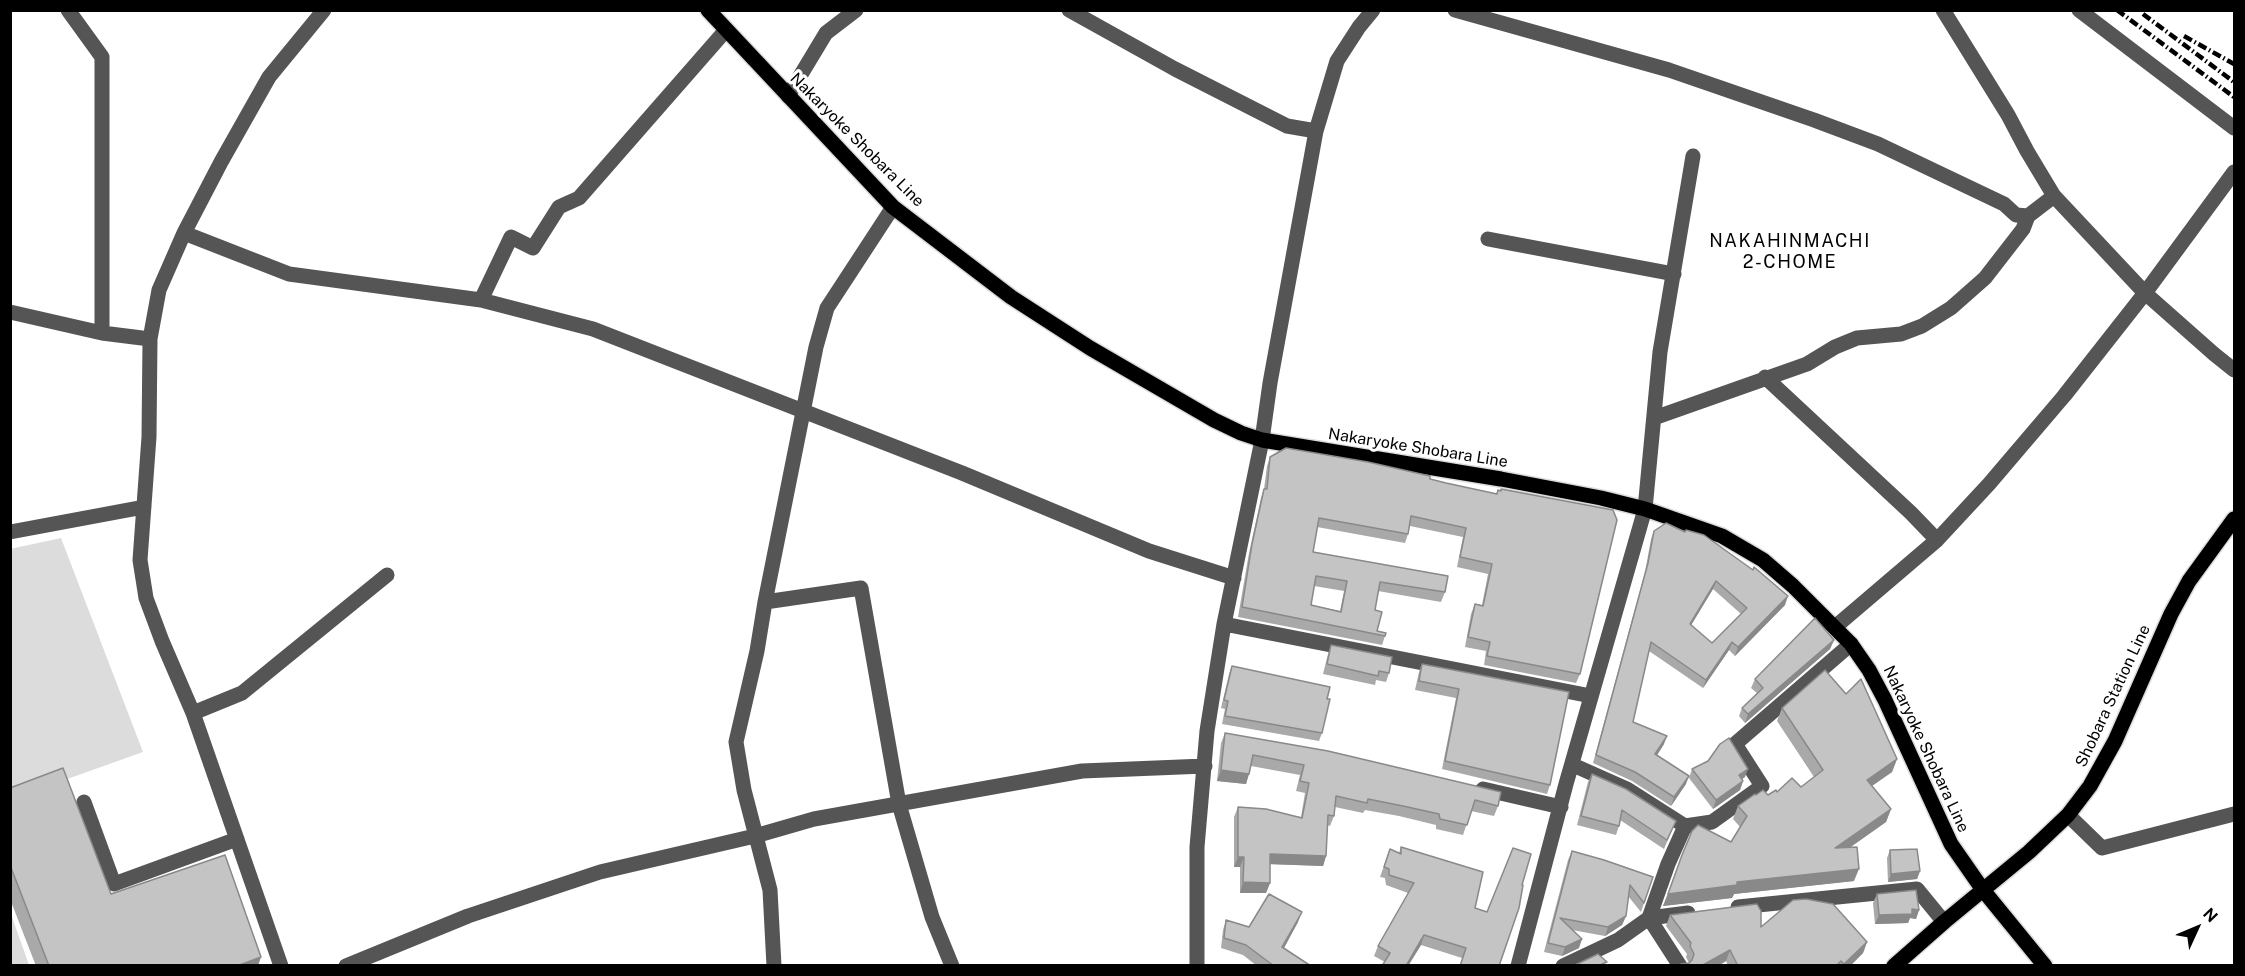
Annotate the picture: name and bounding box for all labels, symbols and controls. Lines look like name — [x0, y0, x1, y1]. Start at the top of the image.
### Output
street label: Nakaryoke Shobara Line — [786, 69, 928, 211]
district label: NAKAHINMACHI 2-CHOME — [1709, 230, 1871, 272]
street label: Nakaryoke Shobara Line — [1327, 424, 1509, 472]
street label: Shobara Station Line — [2072, 622, 2154, 770]
street label: Nakaryoke Shobara Line — [1879, 663, 1973, 835]
north arrow — [2167, 898, 2227, 958]
text: N — [2199, 904, 2221, 926]

